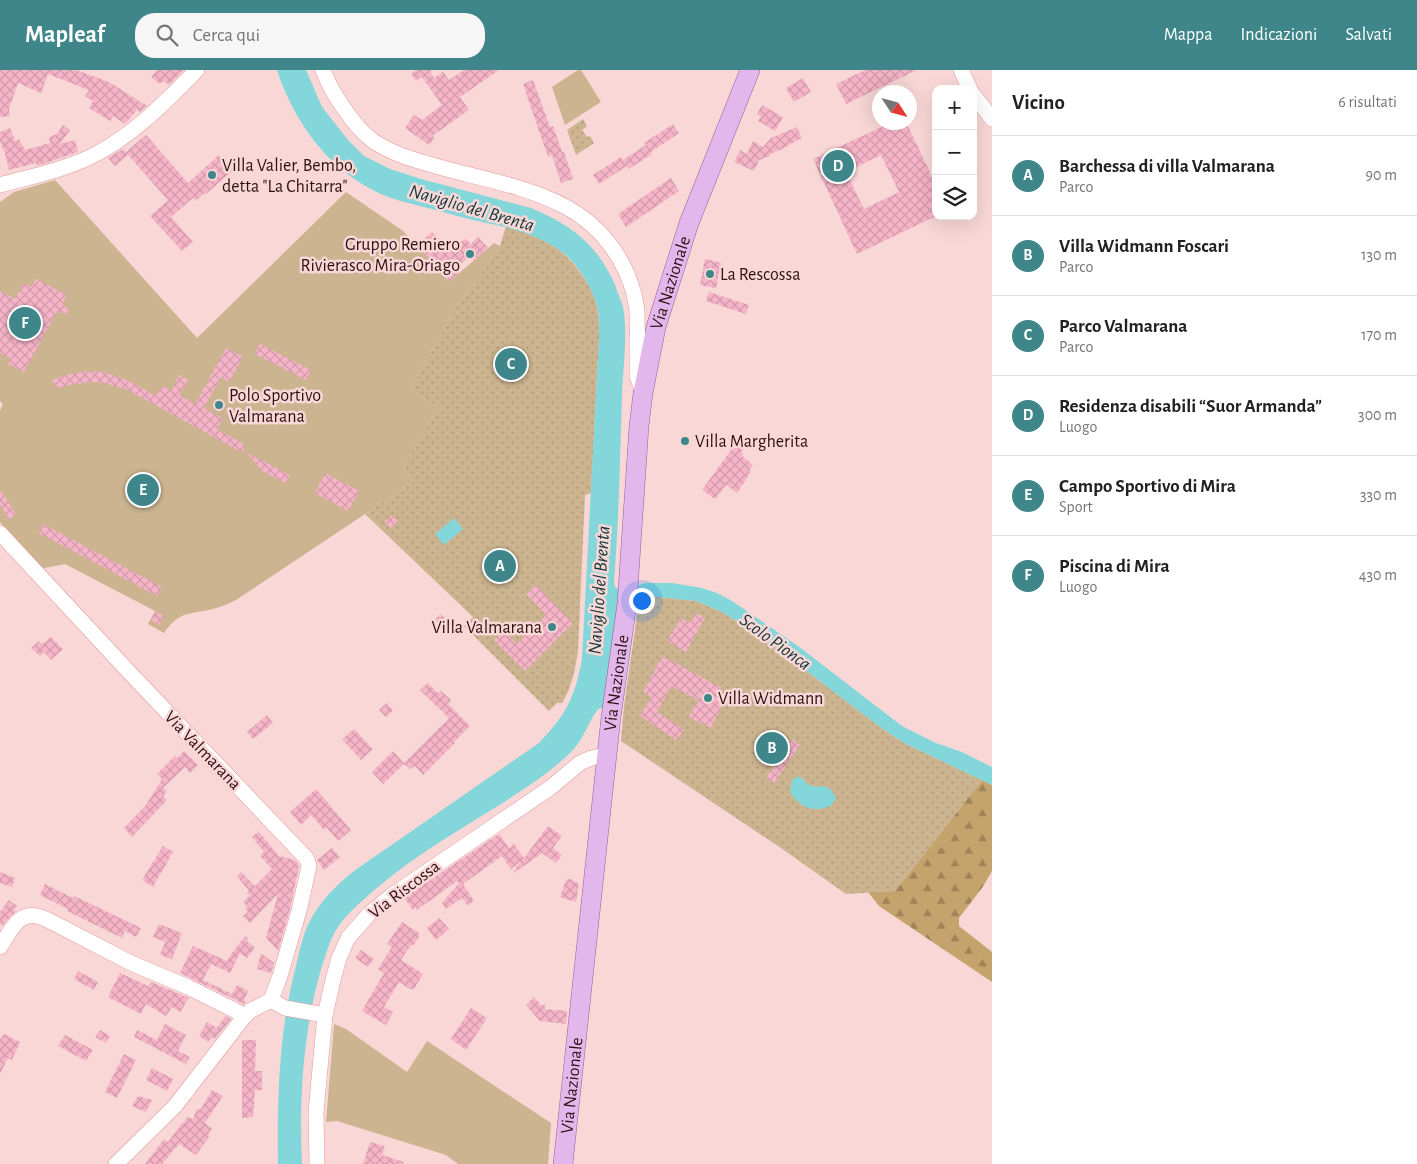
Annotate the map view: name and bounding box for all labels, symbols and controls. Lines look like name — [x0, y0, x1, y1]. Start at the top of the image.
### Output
search box — [135, 13, 485, 58]
icon: search — [153, 21, 181, 49]
text: Mapleaf — [25, 23, 105, 47]
text: Cerca qui — [193, 26, 260, 45]
text: Mappa — [1164, 26, 1213, 44]
text: Indicazioni — [1241, 26, 1317, 44]
text: Salvati — [1345, 26, 1392, 44]
north arrow — [872, 85, 917, 130]
map controls — [932, 85, 977, 220]
button: + — [932, 85, 977, 130]
text: Vicino — [1012, 92, 1065, 113]
text: 6 risultati — [1338, 94, 1397, 110]
button: − — [932, 130, 977, 175]
pin: D — [822, 147, 854, 185]
place label: Villa Valier, Bembo, detta "La Chitarra" — [222, 157, 356, 196]
text: Barchessa di villa Valmarana — [1059, 157, 1275, 176]
text: A — [1023, 167, 1033, 183]
text: 90 m — [1366, 167, 1397, 183]
marker: Villa Valier, Bembo, detta "La Chitarra" — [206, 169, 218, 181]
button: layers — [932, 175, 977, 220]
text: Parco — [1059, 179, 1093, 195]
water label: Naviglio del Brenta — [407, 182, 536, 235]
street label: Via Nazionale — [648, 234, 694, 332]
place label: Gruppo Remiero Rivierasco Mira-Oriago — [301, 236, 460, 275]
text: Villa Widmann Foscari — [1059, 237, 1229, 256]
text: B — [1023, 247, 1033, 263]
text: 130 m — [1361, 247, 1397, 263]
marker: Gruppo Remiero Rivierasco Mira-Oriago — [464, 248, 476, 260]
text: Parco — [1059, 259, 1093, 275]
place label: La Rescossa — [720, 266, 800, 284]
marker: La Rescossa — [704, 268, 716, 280]
pin: F — [9, 304, 41, 342]
text: Parco Valmarana — [1059, 317, 1187, 336]
text: C — [1024, 327, 1032, 343]
text: 170 m — [1361, 327, 1397, 343]
text: Parco — [1059, 339, 1093, 355]
pin: C — [495, 345, 527, 383]
place label: Polo Sportivo Valmarana — [229, 387, 321, 426]
text: Residenza disabili “Suor Armanda” — [1059, 397, 1322, 416]
marker: Polo Sportivo Valmarana — [213, 399, 225, 411]
text: D — [1023, 407, 1033, 423]
text: 300 m — [1358, 407, 1397, 423]
text: Luogo — [1059, 419, 1097, 435]
place label: Villa Margherita — [695, 433, 808, 451]
marker: Villa Margherita — [679, 435, 691, 447]
pin: E — [127, 471, 159, 509]
text: Campo Sportivo di Mira — [1059, 477, 1236, 496]
text: E — [1024, 487, 1032, 503]
text: 330 m — [1360, 487, 1397, 503]
text: Sport — [1059, 499, 1093, 515]
water label: Naviglio del Brenta — [586, 525, 613, 655]
pin: A — [484, 547, 516, 585]
text: Piscina di Mira — [1059, 557, 1170, 576]
text: F — [1024, 567, 1032, 583]
text: 430 m — [1359, 567, 1397, 583]
text: Luogo — [1059, 579, 1097, 595]
your location — [629, 588, 655, 614]
water label: Scolo Pionca — [736, 610, 814, 674]
place label: Villa Valmarana — [431, 619, 542, 637]
marker: Villa Valmarana — [546, 621, 558, 633]
street label: Via Nazionale — [602, 634, 633, 732]
place label: Villa Widmann — [718, 690, 823, 708]
marker: Villa Widmann — [702, 692, 714, 704]
street label: Via Valmarana — [160, 708, 244, 794]
pin: B — [756, 729, 788, 767]
street label: Via Riscossa — [366, 857, 444, 922]
street label: Via Nazionale — [558, 1036, 587, 1135]

